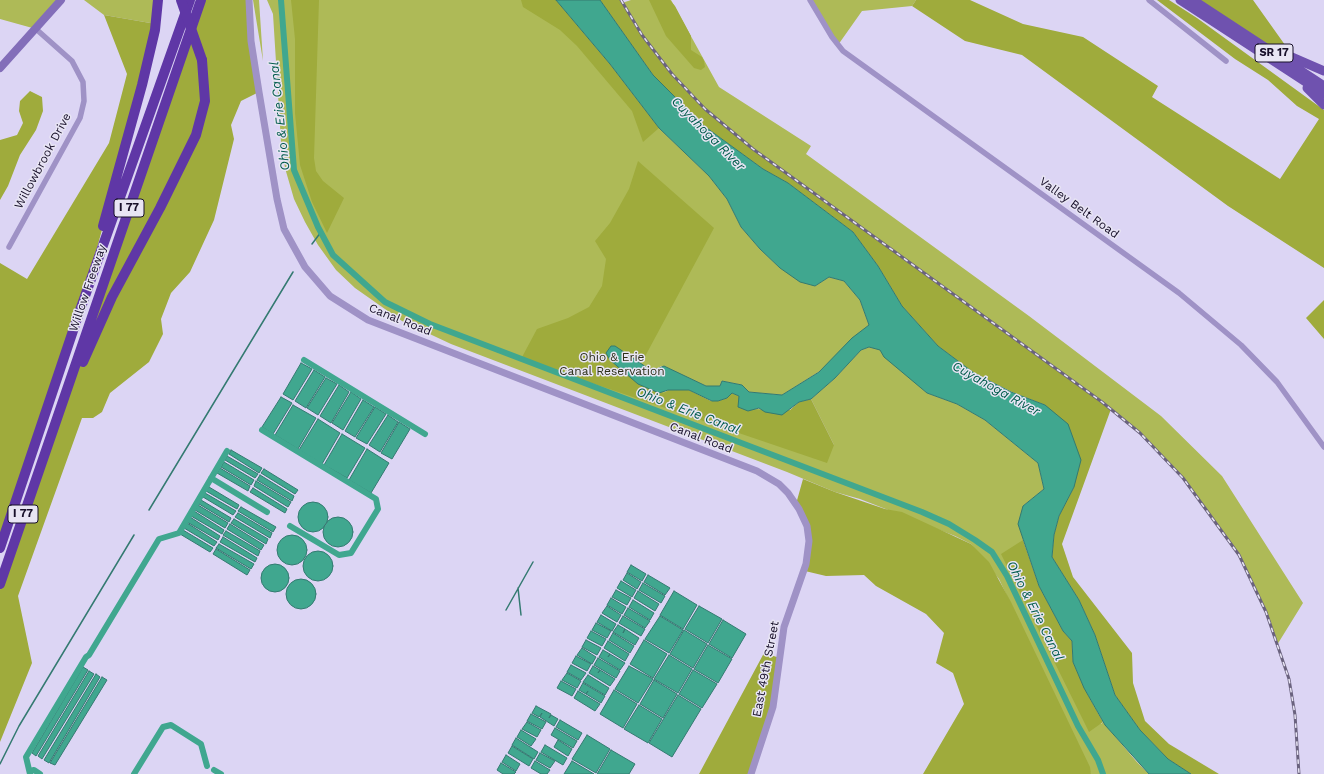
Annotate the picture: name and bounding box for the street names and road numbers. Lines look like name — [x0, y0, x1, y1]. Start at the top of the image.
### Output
road number: SR 17 — [1255, 44, 1293, 62]
street label: Willowbrook Drive — [12, 111, 74, 211]
street label: Valley Belt Road — [1036, 174, 1122, 242]
road number: I 77 — [114, 199, 144, 217]
street label: Willow Freeway — [66, 243, 110, 333]
street label: Canal Road — [367, 301, 433, 339]
street label: Canal Road — [667, 419, 735, 457]
road number: I 77 — [8, 505, 38, 523]
street label: East 49th Street — [750, 620, 782, 718]

